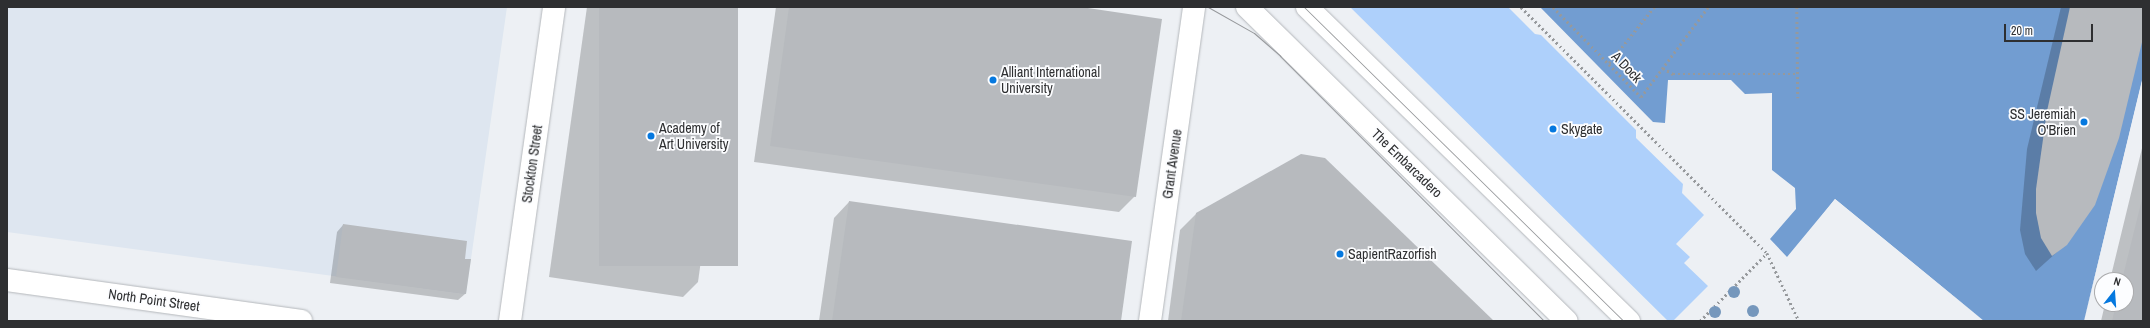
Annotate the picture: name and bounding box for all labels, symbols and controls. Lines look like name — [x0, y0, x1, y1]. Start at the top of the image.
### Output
scale bar — [2006, 16, 2095, 42]
text: 20 m — [2011, 23, 2033, 39]
street label: A Dock — [1608, 48, 1646, 86]
place label: Alliant International University — [1001, 64, 1100, 96]
marker: Alliant International University — [988, 75, 998, 85]
place label: SS Jeremiah O'Brien — [2010, 106, 2076, 138]
marker: SS Jeremiah O'Brien — [2079, 117, 2089, 127]
place label: Academy of Art University — [659, 120, 729, 152]
place label: Skygate — [1561, 121, 1602, 137]
street label: Stockton Street — [518, 124, 546, 204]
marker: Skygate — [1548, 124, 1558, 134]
street label: The Embarcadero — [1368, 125, 1446, 201]
street label: Grant Avenue — [1159, 128, 1185, 200]
marker: Academy of Art University — [646, 131, 656, 141]
place label: SapientRazorfish — [1348, 246, 1437, 262]
marker: SapientRazorfish — [1335, 249, 1345, 259]
north arrow — [2094, 272, 2134, 312]
text: N — [2112, 274, 2122, 289]
street label: North Point Street — [107, 285, 201, 315]

